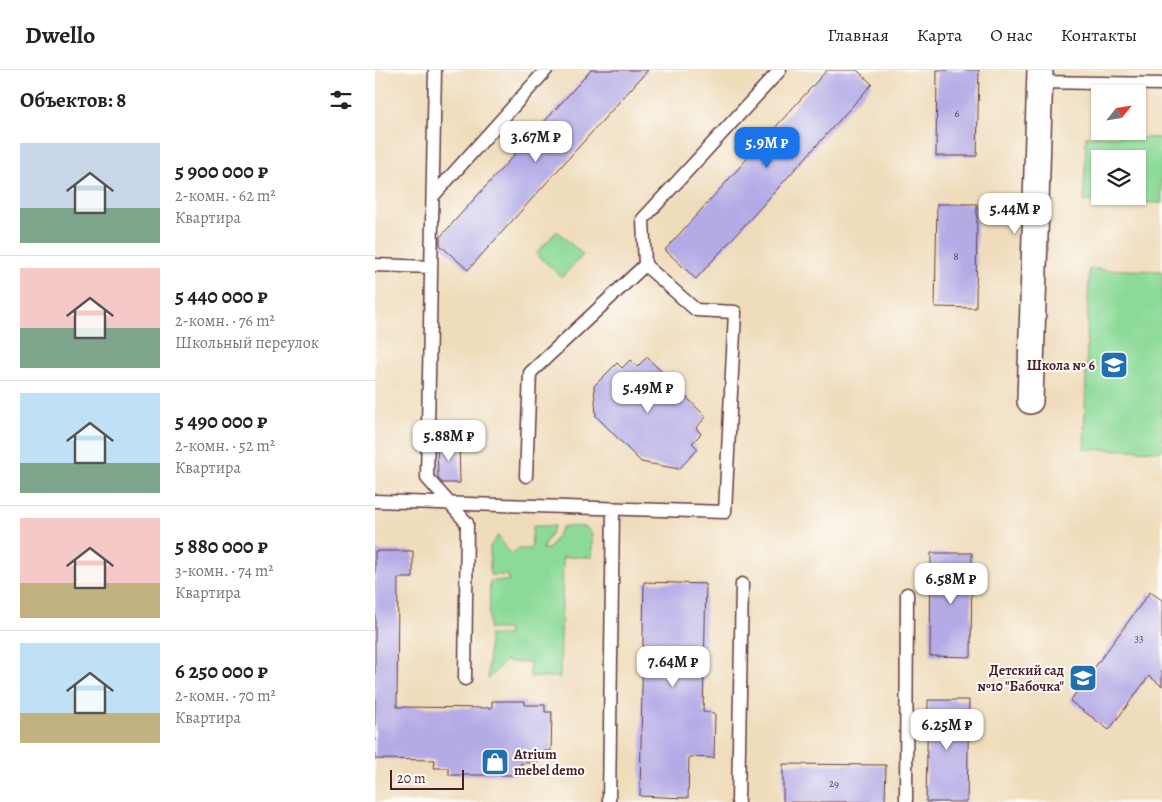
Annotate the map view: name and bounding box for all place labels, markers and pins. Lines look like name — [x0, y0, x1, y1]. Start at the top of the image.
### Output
pin: 3.67M ₽ — [490, 121, 582, 163]
pin: 5.9M ₽ — [726, 126, 808, 169]
pin: 5.44M ₽ — [969, 192, 1061, 235]
school or university icon: Школа № 6 — [1099, 350, 1129, 380]
place label: Школа № 6 — [1027, 356, 1095, 375]
pin: 5.49M ₽ — [602, 372, 694, 414]
pin: 5.88M ₽ — [403, 420, 495, 462]
pin: 6.58M ₽ — [905, 562, 997, 605]
pin: 7.64M ₽ — [627, 646, 719, 688]
place label: Детский сад №10 "Бабочка" — [977, 661, 1065, 696]
school or university icon: Детский сад №10 "Бабочка" — [1068, 663, 1098, 693]
pin: 6.25M ₽ — [901, 708, 993, 751]
place label: Atrium mebel demo — [513, 745, 585, 780]
shop icon: Atrium mebel demo — [480, 747, 510, 777]

